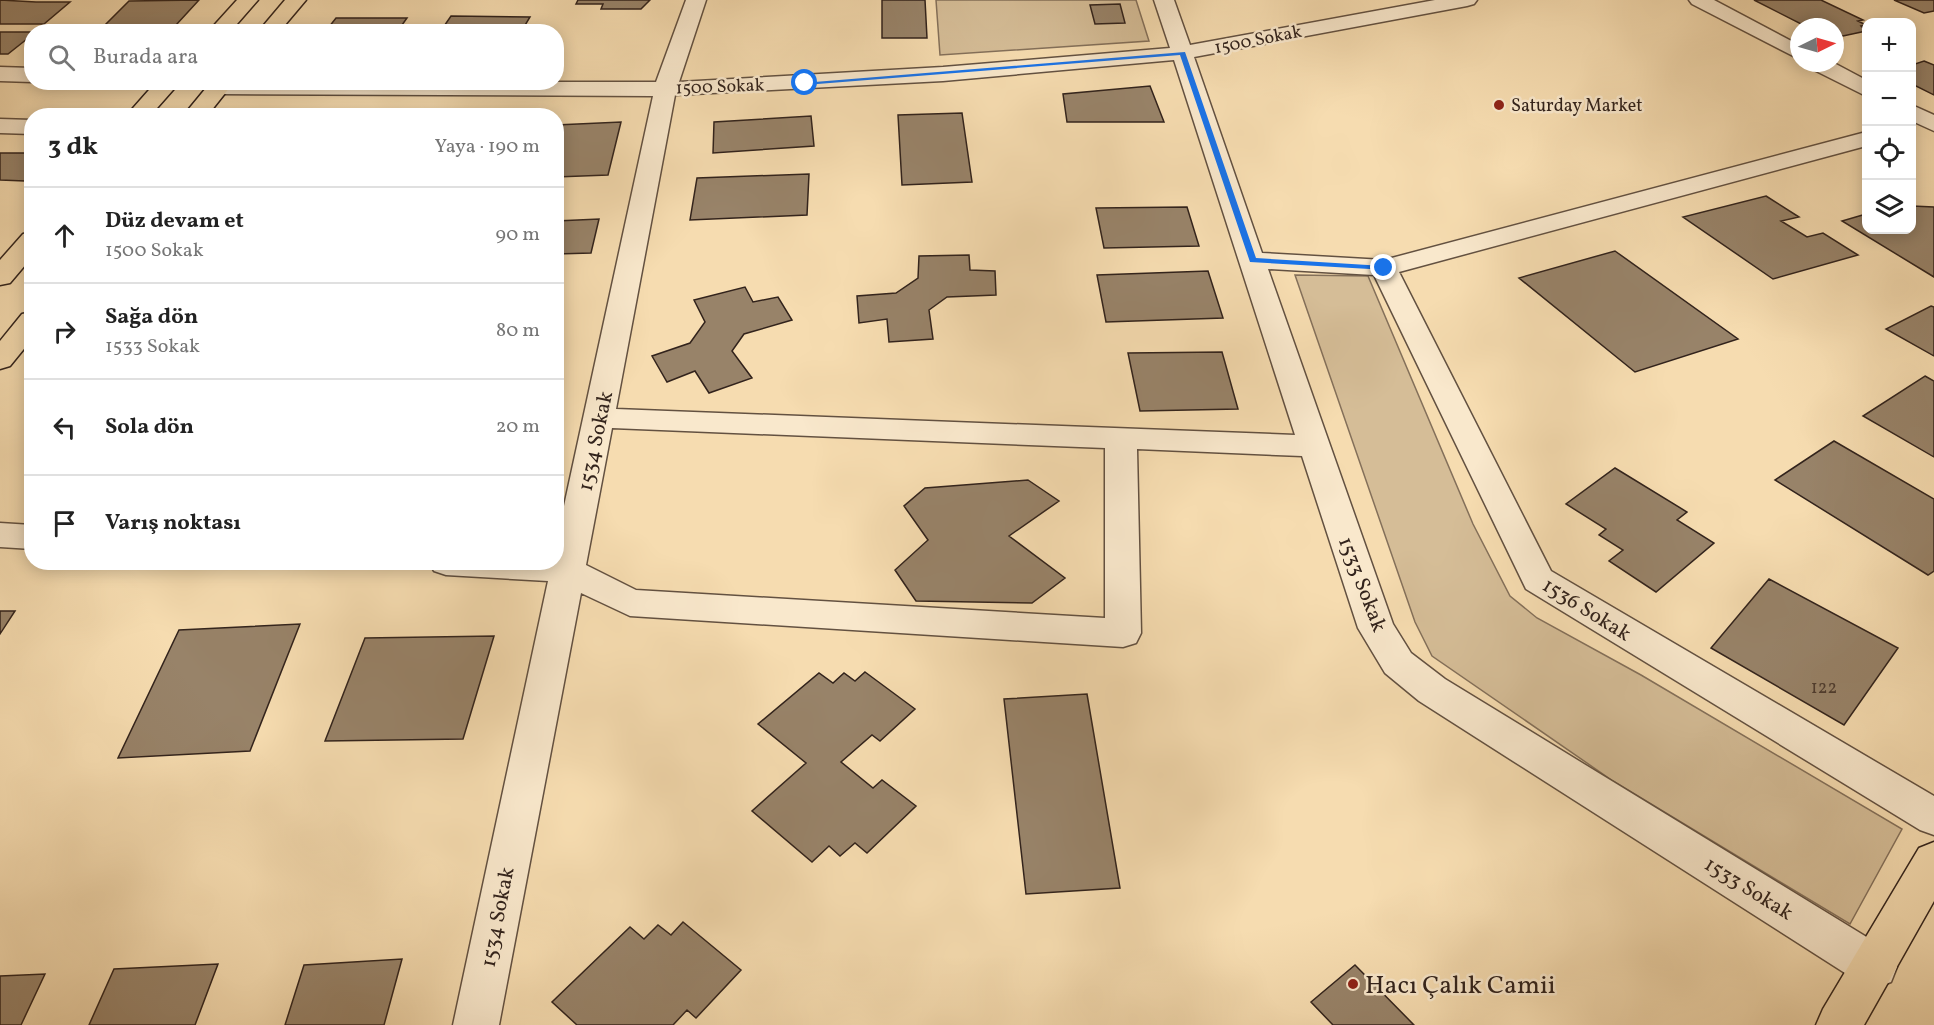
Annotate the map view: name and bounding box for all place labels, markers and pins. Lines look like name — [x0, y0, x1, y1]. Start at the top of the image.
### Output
place label: Saturday Market — [1511, 94, 1643, 119]
marker: Saturday Market — [1492, 98, 1506, 112]
place label: Hacı Çalık Camii — [1365, 968, 1556, 1004]
marker: Hacı Çalık Camii — [1346, 977, 1360, 991]

